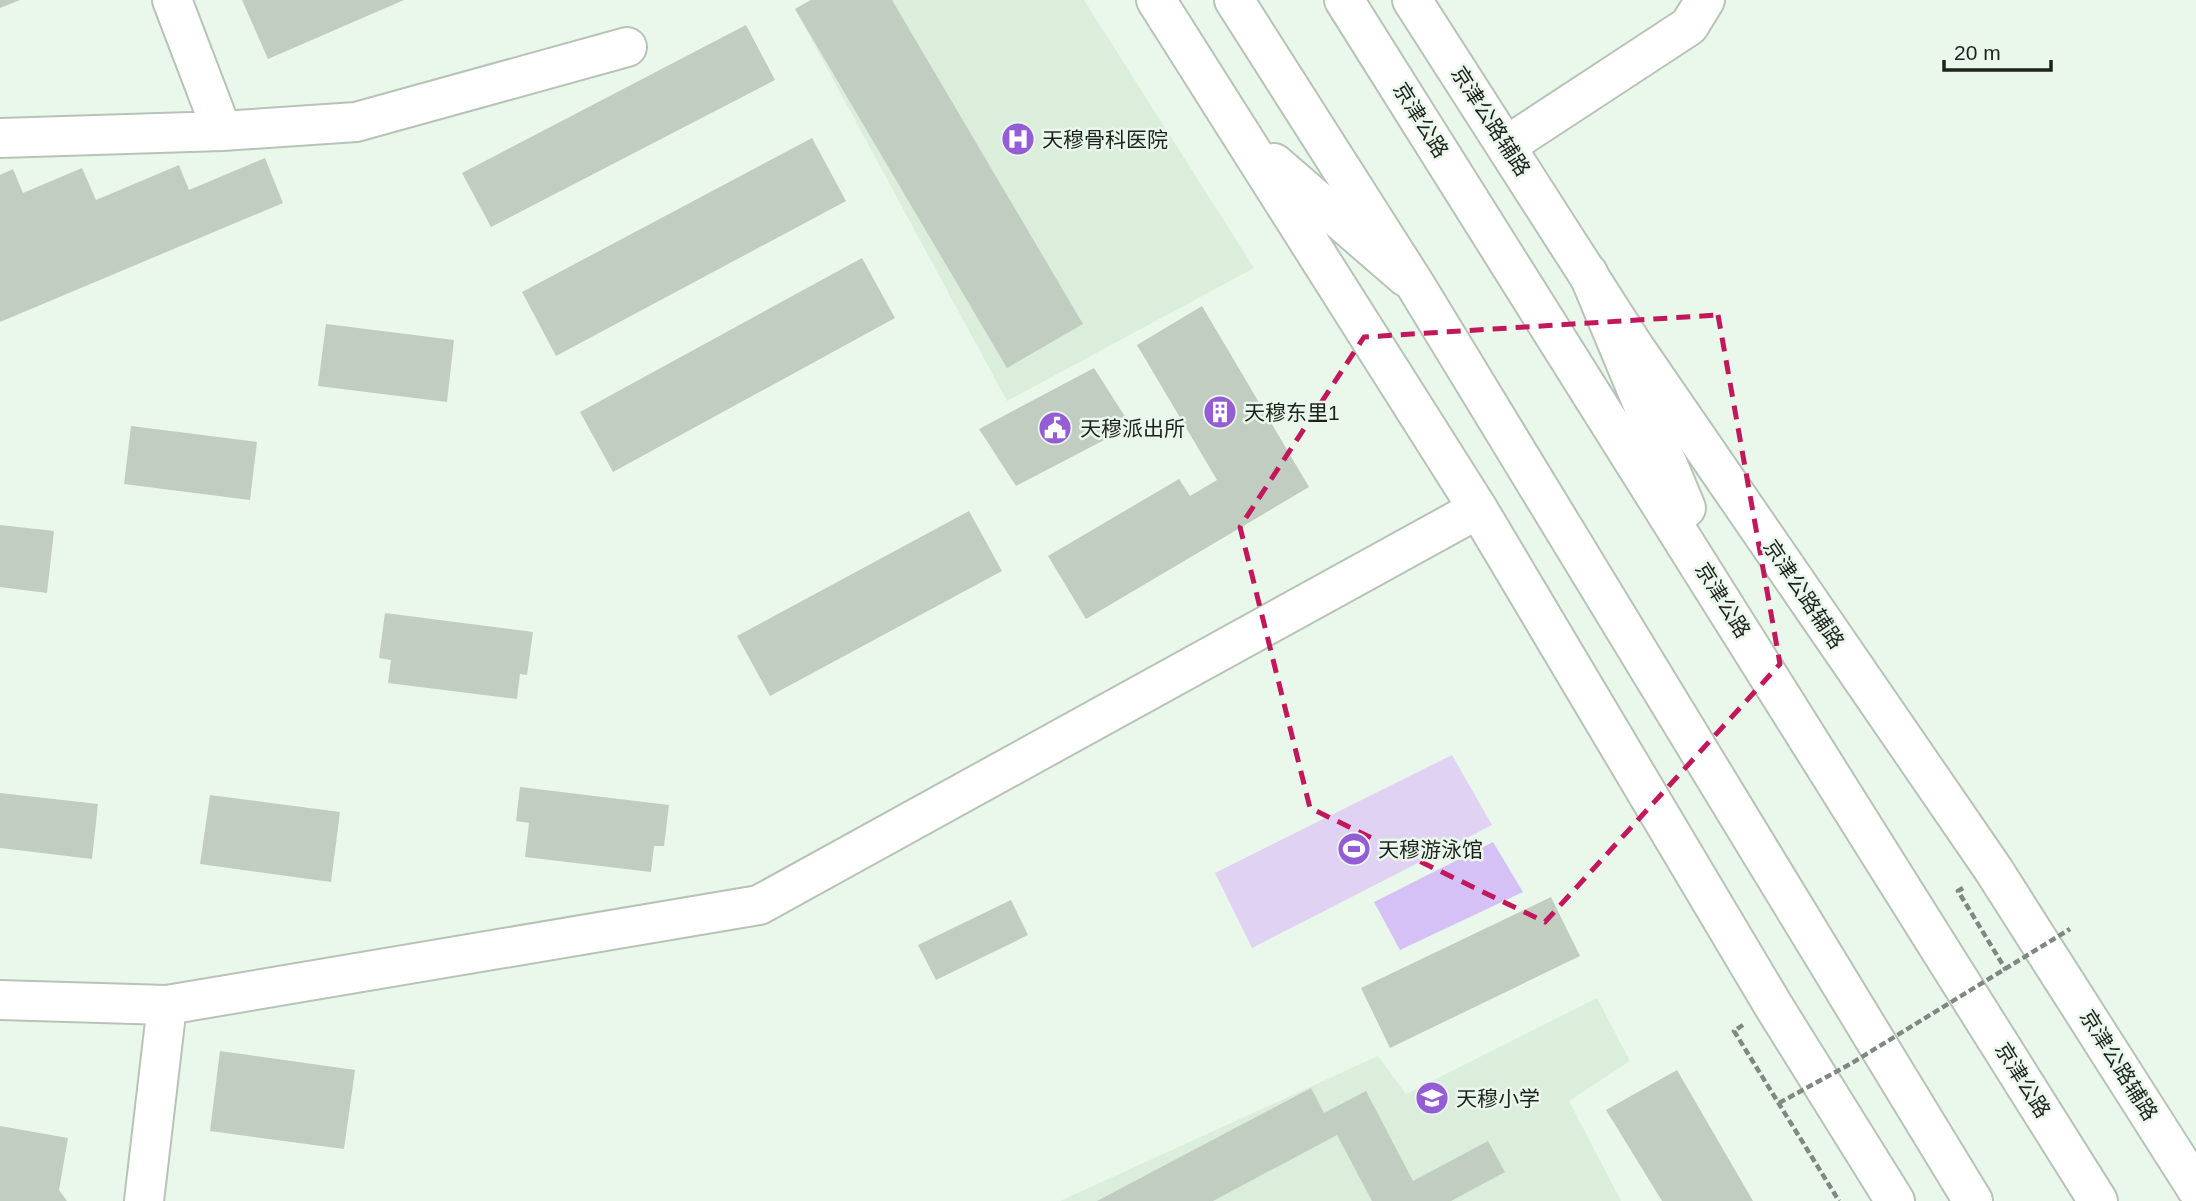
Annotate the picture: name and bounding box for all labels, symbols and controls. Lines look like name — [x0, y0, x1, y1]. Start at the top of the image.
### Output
scale bar — [1944, 28, 2051, 72]
text: 20 m — [1954, 41, 2001, 64]
street label: 京津公路辅路 — [1447, 62, 1535, 180]
street label: 京津公路 — [1389, 78, 1453, 162]
hospital icon: 天穆骨科医院 — [999, 120, 1037, 158]
place label: 天穆骨科医院 — [1042, 128, 1168, 151]
building icon: 天穆东里1 — [1201, 393, 1239, 431]
place label: 天穆东里1 — [1244, 401, 1340, 424]
public building icon: 天穆派出所 — [1036, 409, 1074, 447]
place label: 天穆派出所 — [1080, 417, 1185, 440]
street label: 京津公路辅路 — [1759, 535, 1849, 653]
street label: 京津公路 — [1691, 558, 1755, 642]
sports icon: 天穆游泳馆 — [1335, 830, 1373, 868]
place label: 天穆游泳馆 — [1378, 838, 1483, 861]
street label: 京津公路辅路 — [2076, 1005, 2162, 1125]
street label: 京津公路 — [1991, 1038, 2055, 1122]
school or university icon: 天穆小学 — [1413, 1079, 1451, 1117]
place label: 天穆小学 — [1456, 1087, 1540, 1110]

